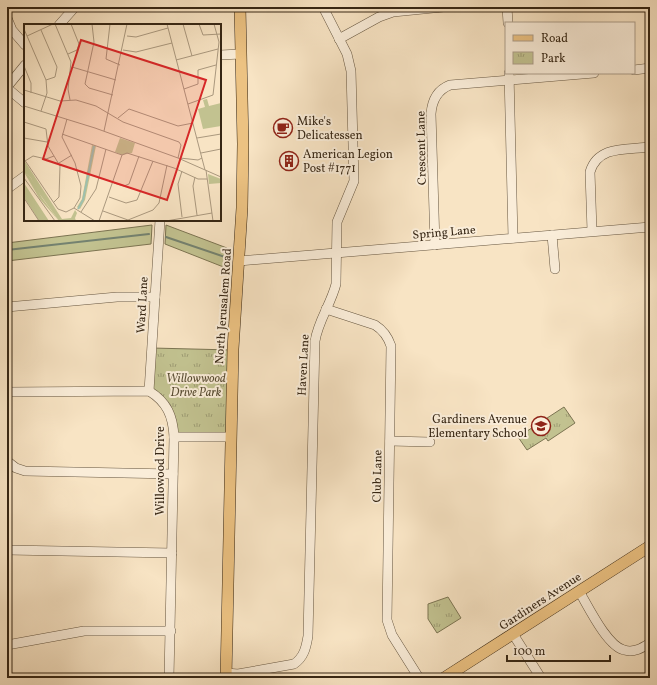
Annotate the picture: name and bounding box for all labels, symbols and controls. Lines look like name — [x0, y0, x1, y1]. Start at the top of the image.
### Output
legend — [505, 22, 635, 74]
inset map — [24, 24, 221, 221]
text: Road — [541, 31, 568, 47]
text: Park — [541, 51, 566, 67]
street label: Crescent Lane — [413, 111, 431, 185]
place label: Mike's Delicatessen — [297, 114, 363, 144]
cafe icon: Mike's Delicatessen — [272, 117, 294, 139]
place label: American Legion Post #1771 — [303, 147, 393, 177]
building icon: American Legion Post #1771 — [278, 150, 300, 172]
street label: Spring Lane — [412, 222, 477, 244]
street label: North Jerusalem Road — [212, 247, 236, 365]
street label: Ward Lane — [134, 276, 152, 334]
street label: Haven Lane — [294, 334, 314, 396]
park label: Willowwood Drive Park — [166, 371, 226, 401]
place label: Gardiners Avenue Elementary School — [428, 412, 527, 442]
school or university icon: Gardiners Avenue Elementary School — [530, 415, 552, 437]
street label: Willowood Drive — [153, 426, 169, 516]
street label: Club Lane — [370, 449, 386, 503]
street label: Gardiners Avenue — [496, 569, 585, 634]
scale bar — [507, 637, 610, 663]
text: 100 m — [513, 644, 546, 660]

